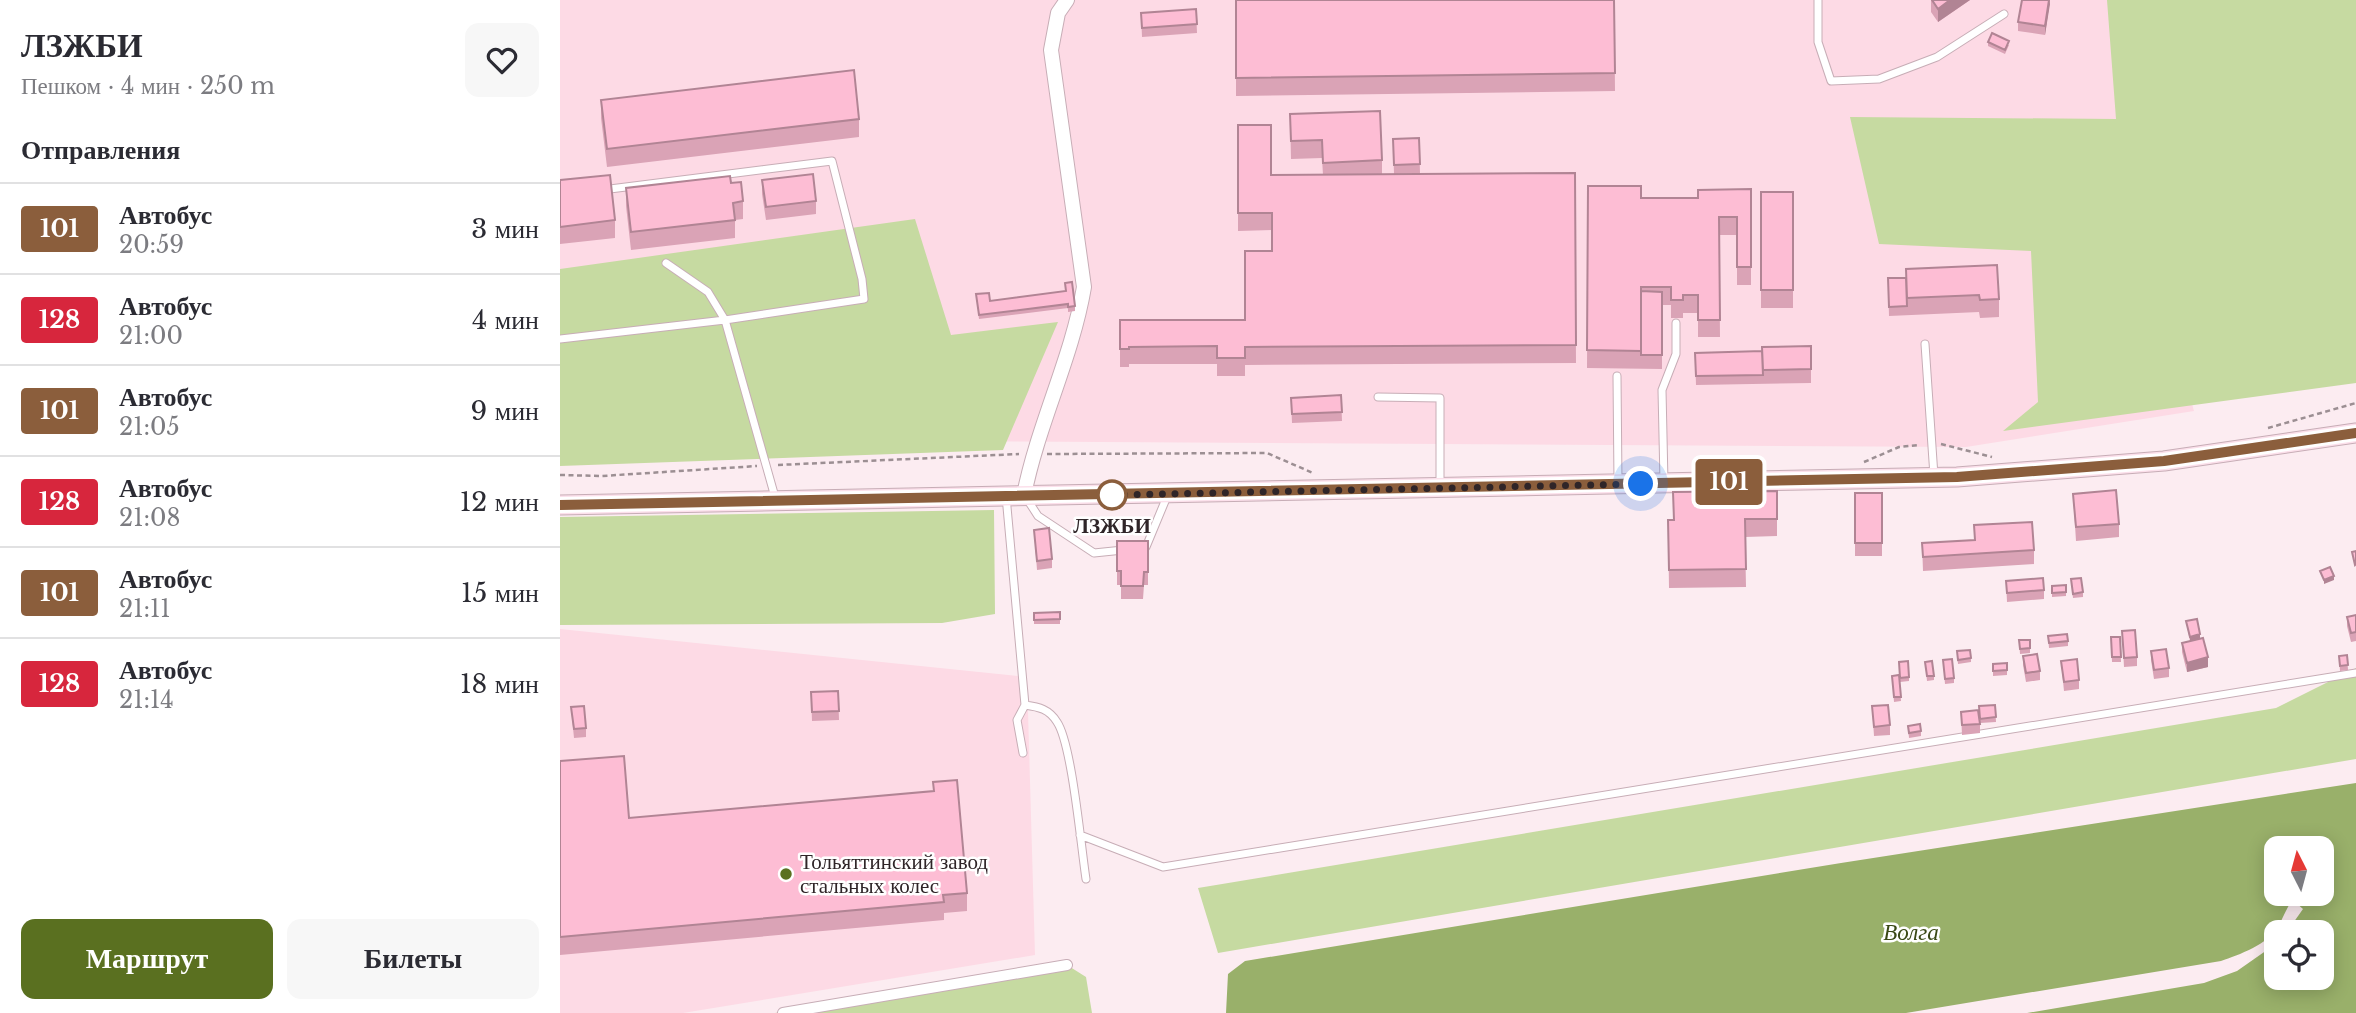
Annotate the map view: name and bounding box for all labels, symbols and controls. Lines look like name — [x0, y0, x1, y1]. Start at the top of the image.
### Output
button: heart — [465, 23, 539, 97]
text: ЛЗЖБИ — [21, 25, 143, 66]
text: Пешком · 4 мин · 250 m — [21, 72, 275, 100]
text: Отправления — [21, 134, 180, 166]
text: Автобус — [119, 199, 212, 231]
text: 3 мин — [471, 213, 539, 245]
text: 101 — [40, 214, 79, 243]
text: 20:59 — [119, 231, 184, 259]
text: Автобус — [119, 290, 212, 322]
text: 4 мин — [472, 304, 539, 336]
text: 128 — [39, 305, 80, 334]
text: 21:00 — [119, 322, 183, 350]
text: Автобус — [119, 381, 212, 413]
text: 9 мин — [471, 395, 539, 427]
text: 101 — [40, 396, 79, 425]
text: 21:05 — [119, 413, 179, 441]
line badge: 101 — [1689, 459, 1769, 505]
your location — [1623, 466, 1658, 501]
text: 101 — [1709, 467, 1749, 496]
text: Автобус — [119, 472, 212, 504]
marker: ЛЗЖБИ — [1097, 480, 1127, 510]
text: 12 мин — [460, 486, 539, 518]
text: 128 — [39, 487, 80, 516]
text: 21:08 — [119, 504, 180, 532]
place label: ЛЗЖБИ — [1073, 513, 1151, 539]
text: Автобус — [119, 563, 212, 595]
text: 15 мин — [461, 577, 539, 609]
text: 101 — [40, 578, 79, 607]
text: 21:11 — [119, 595, 171, 623]
text: Автобус — [119, 654, 212, 686]
text: 18 мин — [460, 668, 539, 700]
text: 128 — [39, 669, 80, 698]
text: 21:14 — [119, 686, 174, 714]
north arrow — [2264, 836, 2334, 906]
map controls — [2264, 836, 2334, 990]
place label: Тольяттинский завод стальных колес — [800, 849, 988, 899]
marker: Тольяттинский завод стальных колес — [778, 866, 794, 882]
water label: Волга — [1883, 918, 1939, 946]
button: Маршрут — [21, 919, 273, 999]
button: Билеты — [287, 919, 539, 999]
button: locate — [2264, 920, 2334, 990]

